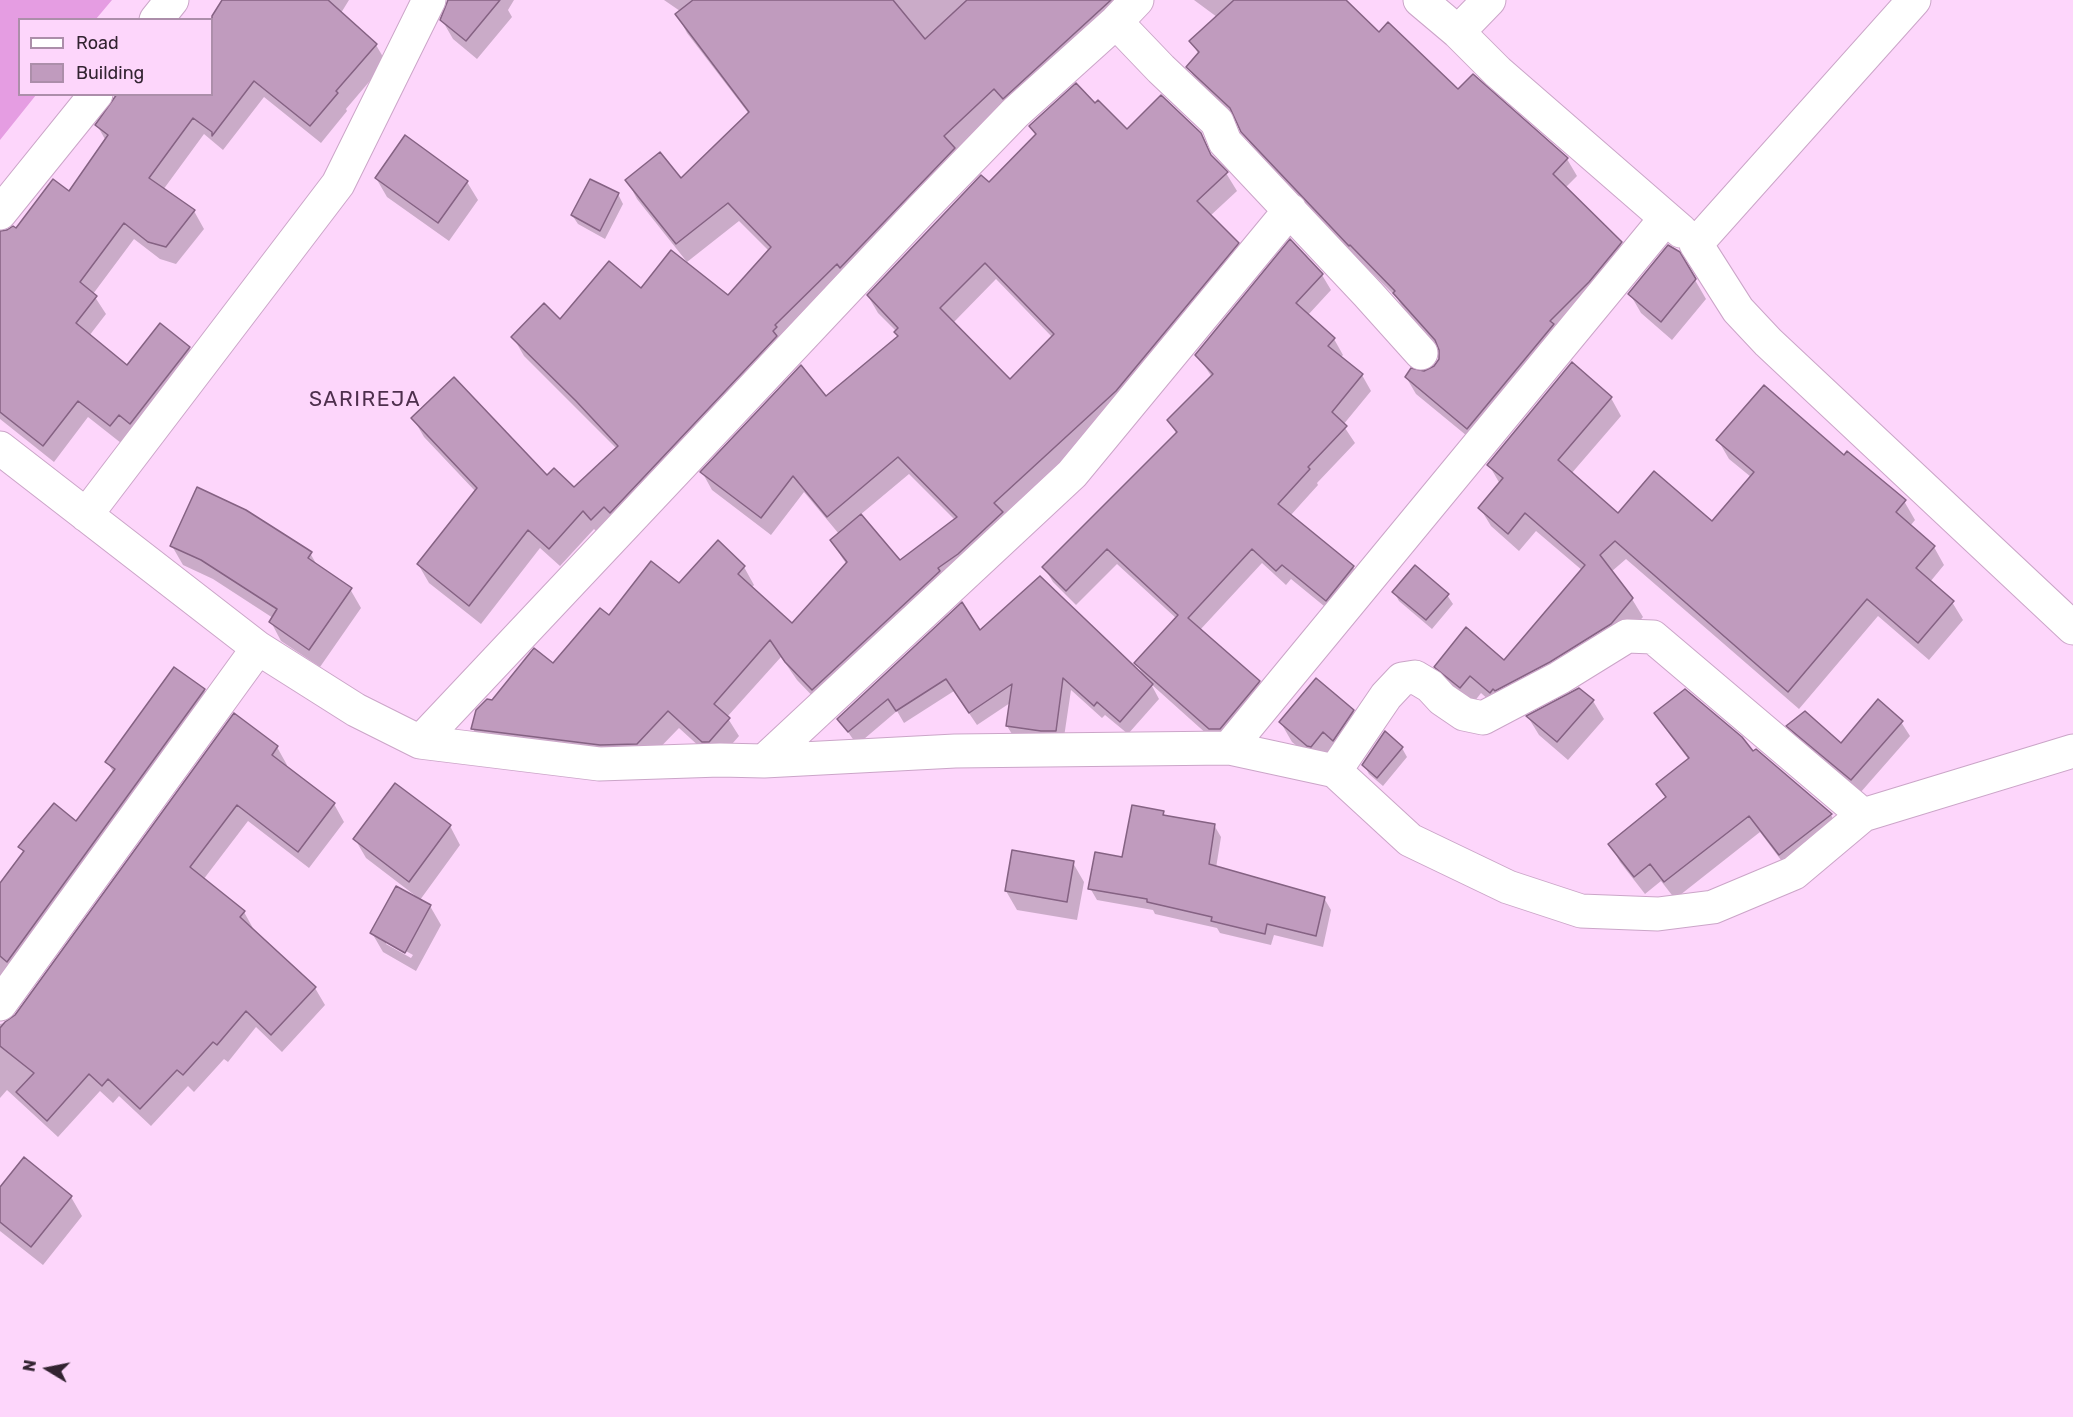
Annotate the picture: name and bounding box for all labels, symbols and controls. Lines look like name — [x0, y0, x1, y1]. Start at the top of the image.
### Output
legend — [18, 18, 213, 96]
text: Road — [76, 32, 119, 54]
text: Building — [76, 62, 144, 84]
district label: SARIREJA — [309, 387, 421, 413]
north arrow — [18, 1339, 78, 1399]
text: N — [19, 1358, 40, 1373]

